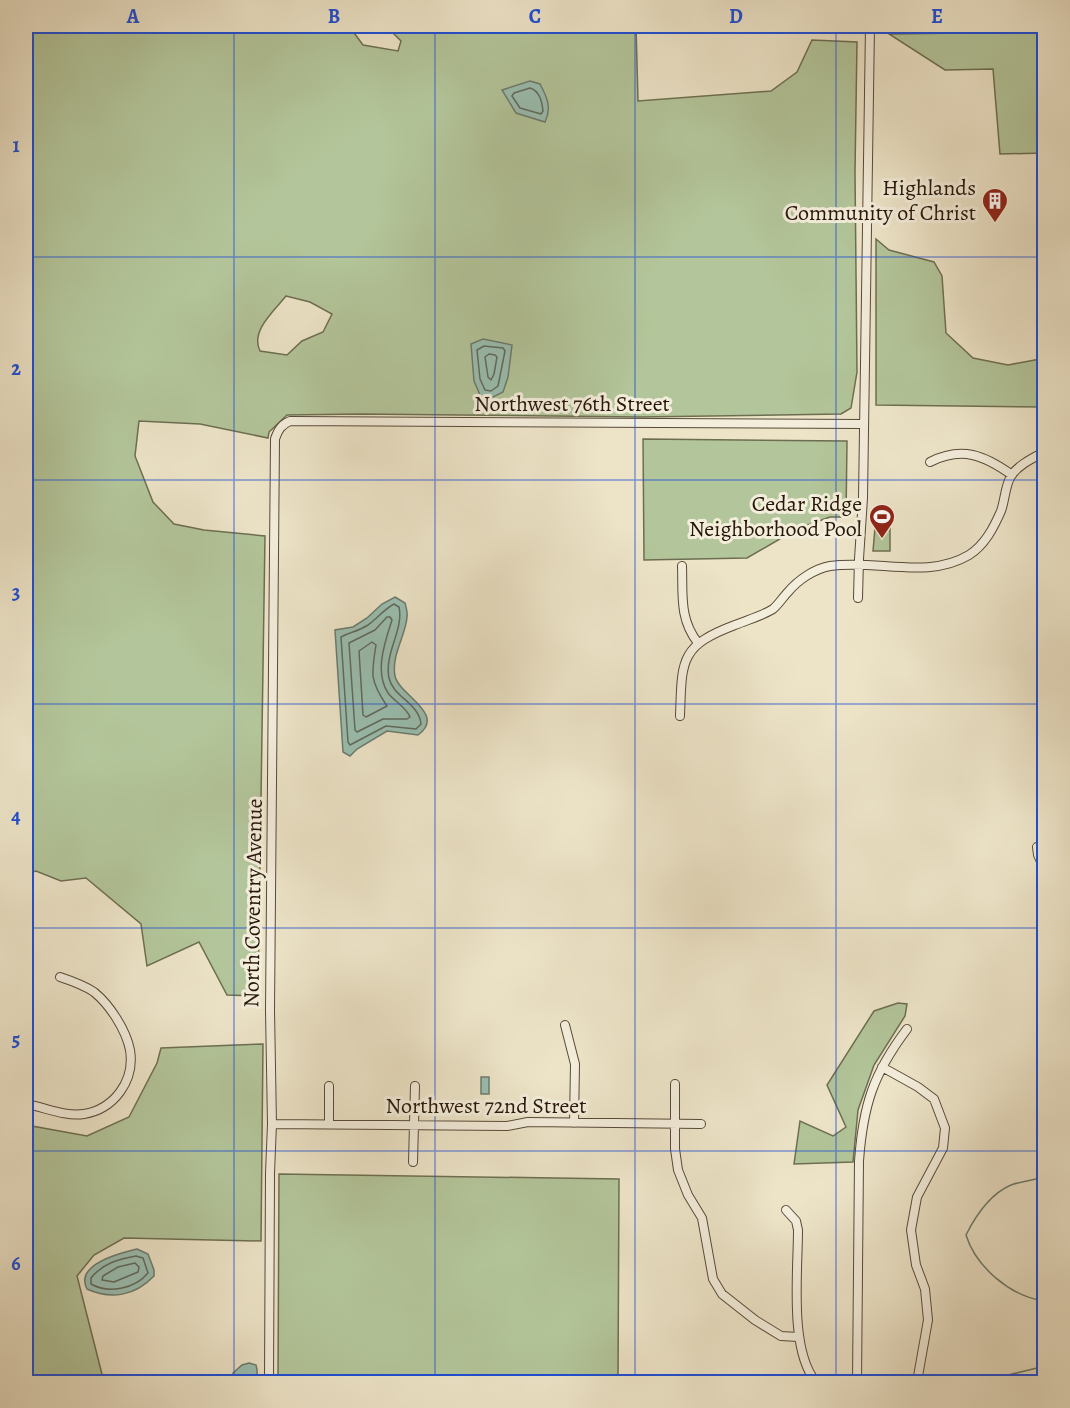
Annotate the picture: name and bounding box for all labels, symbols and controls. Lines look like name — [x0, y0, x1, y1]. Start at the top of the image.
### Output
text: A — [126, 3, 140, 30]
text: B — [328, 3, 340, 30]
text: C — [529, 3, 541, 30]
text: D — [729, 3, 743, 30]
text: E — [931, 3, 943, 30]
text: 1 — [12, 132, 20, 159]
place label: Highlands Community of Christ — [785, 173, 976, 228]
building icon: Highlands Community of Christ — [980, 186, 1010, 224]
text: 2 — [11, 355, 21, 382]
street label: Northwest 76th Street — [474, 389, 670, 419]
place label: Cedar Ridge Neighborhood Pool — [689, 489, 862, 544]
sports icon: Cedar Ridge Neighborhood Pool — [867, 502, 897, 540]
text: 3 — [12, 579, 20, 606]
street label: North Coventry Avenue — [236, 798, 270, 1008]
text: 4 — [11, 803, 21, 830]
text: 5 — [12, 1026, 20, 1053]
street label: Northwest 72nd Street — [386, 1091, 586, 1121]
text: 6 — [11, 1250, 21, 1277]

